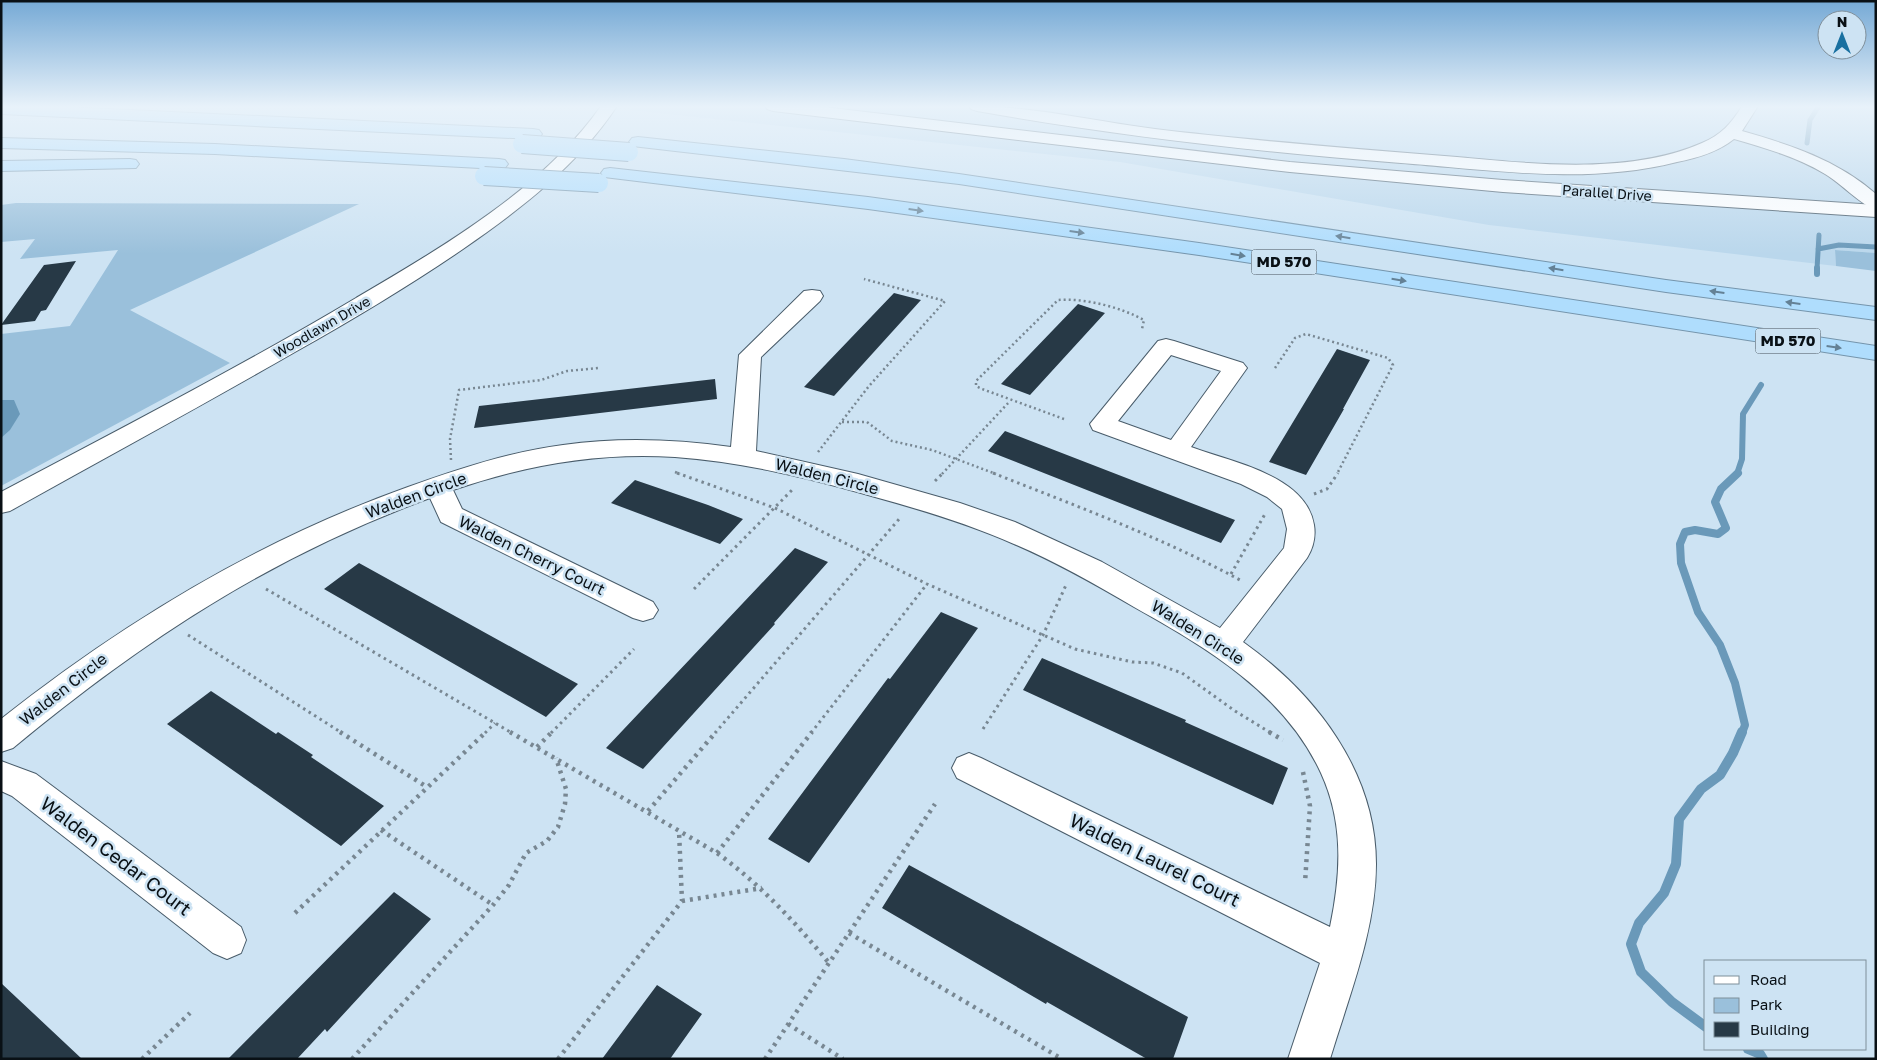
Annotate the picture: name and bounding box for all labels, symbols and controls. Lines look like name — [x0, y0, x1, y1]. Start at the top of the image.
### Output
north arrow — [1817, 10, 1867, 60]
text: N — [1837, 13, 1847, 30]
street label: Parallel Drive — [1562, 181, 1652, 204]
one-way arrow — [908, 206, 924, 214]
one-way arrow — [1069, 228, 1085, 236]
one-way arrow — [1335, 232, 1351, 240]
road number: MD 570 — [1252, 250, 1316, 274]
one-way arrow — [1230, 251, 1246, 259]
one-way arrow — [1548, 265, 1564, 273]
one-way arrow — [1391, 276, 1407, 284]
one-way arrow — [1708, 288, 1724, 296]
street label: Woodlawn Drive — [270, 292, 373, 361]
one-way arrow — [1784, 298, 1800, 306]
road number: MD 570 — [1756, 328, 1820, 354]
one-way arrow — [1827, 344, 1843, 352]
street label: Walden Circle — [773, 453, 881, 499]
street label: Walden Circle — [363, 467, 469, 523]
street label: Walden Cherry Court — [455, 511, 609, 599]
street label: Walden Circle — [1148, 595, 1248, 669]
street label: Walden Circle — [15, 649, 111, 729]
street label: Walden Cedar Court — [36, 791, 196, 920]
street label: Walden Laurel Court — [1066, 808, 1244, 911]
legend — [1704, 960, 1867, 1050]
text: Road — [1750, 970, 1787, 988]
text: Park — [1750, 995, 1783, 1013]
text: Building — [1750, 1020, 1810, 1038]

